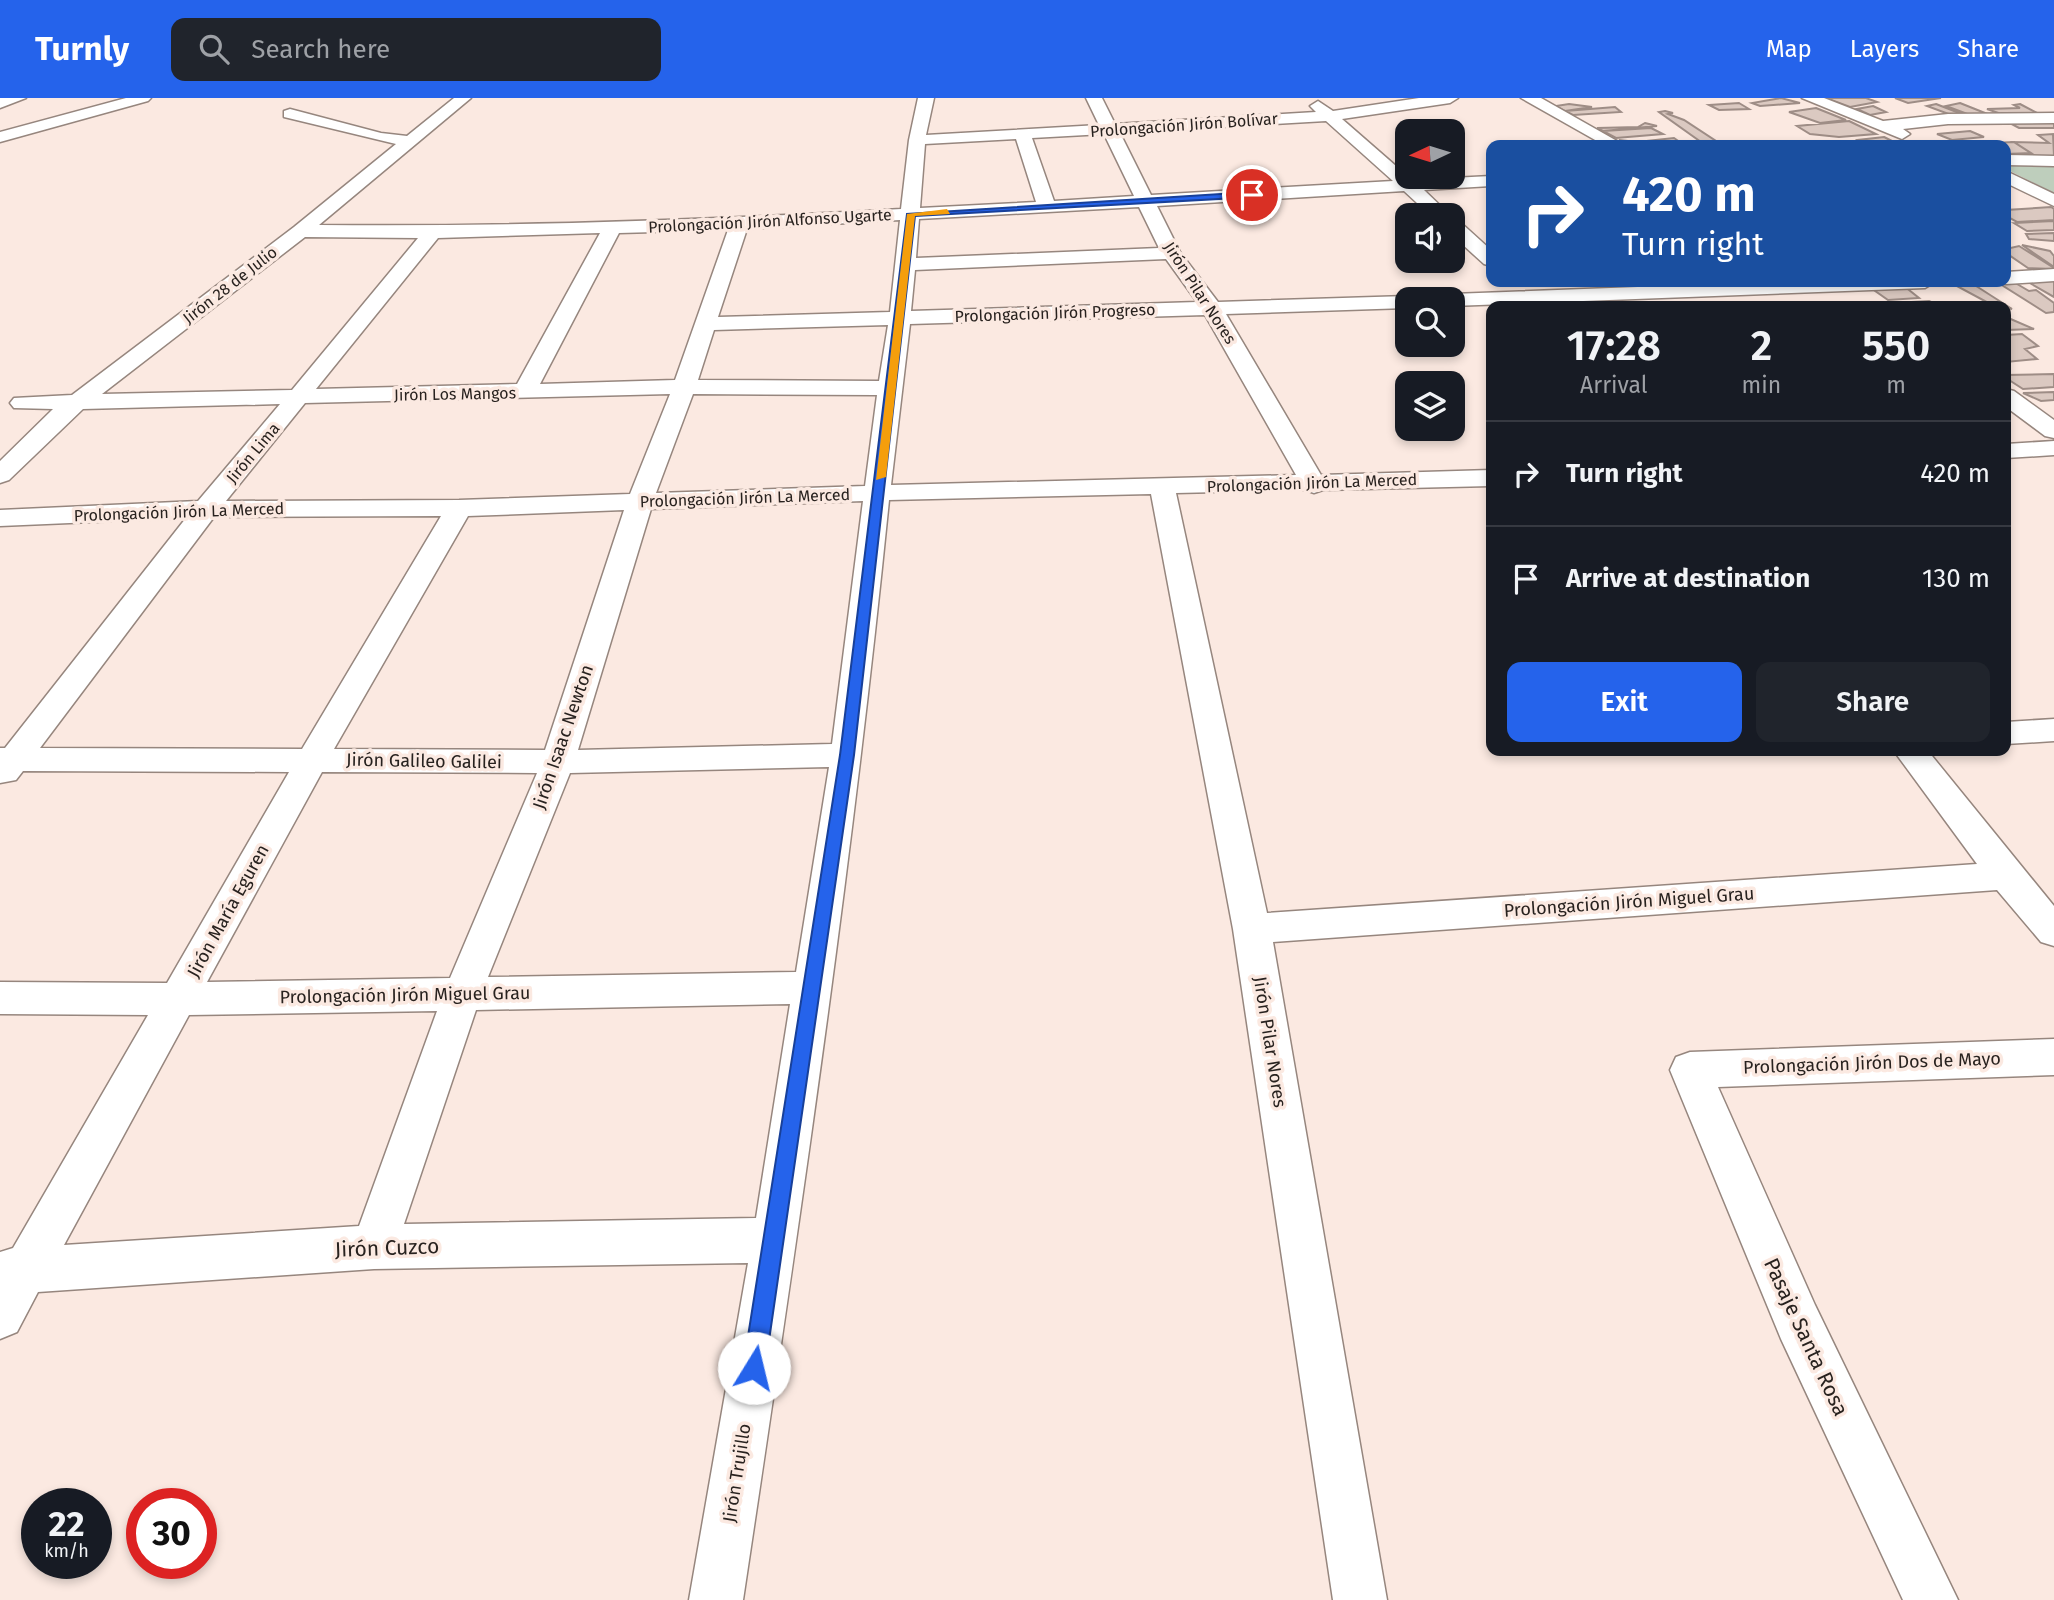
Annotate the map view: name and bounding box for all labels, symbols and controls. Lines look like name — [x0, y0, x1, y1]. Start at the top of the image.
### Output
search box — [171, 18, 661, 81]
text: Turnly — [35, 29, 129, 69]
icon: search — [195, 30, 233, 68]
text: Search here — [251, 34, 390, 65]
text: Map — [1766, 35, 1812, 63]
text: Layers — [1850, 35, 1919, 63]
text: Share — [1957, 35, 2019, 63]
street label: Prolongación Jirón Bolívar — [1090, 109, 1279, 141]
north arrow — [1395, 119, 1465, 189]
map controls — [1395, 119, 1465, 441]
pin — [1222, 165, 1282, 225]
text: 420 m — [1622, 165, 1756, 224]
icon: right — [1507, 168, 1598, 259]
icon: arrive — [1233, 176, 1271, 214]
button: sound — [1395, 203, 1465, 273]
street label: Prolongación Jirón Alfonso Ugarte — [648, 205, 892, 237]
text: Turn right — [1622, 225, 1764, 263]
street label: Jirón Pilar Nores — [1160, 238, 1240, 348]
street label: Jirón 28 de Julio — [179, 242, 281, 328]
button: search — [1395, 287, 1465, 357]
street label: Prolongación Jirón Progreso — [954, 300, 1156, 326]
text: 17:28 — [1567, 321, 1661, 371]
text: 2 — [1751, 321, 1772, 371]
text: 550 — [1862, 321, 1930, 371]
button: layers — [1395, 371, 1465, 441]
text: Arrival — [1580, 371, 1647, 399]
text: min — [1742, 371, 1781, 399]
text: m — [1886, 371, 1906, 399]
street label: Jirón Los Mangos — [394, 383, 516, 405]
street label: Jirón Lima — [222, 419, 284, 487]
icon: right — [1507, 455, 1545, 493]
text: Turn right — [1566, 458, 1683, 489]
text: 420 m — [1920, 458, 1990, 489]
street label: Prolongación Jirón La Merced — [1206, 470, 1418, 496]
street label: Prolongación Jirón La Merced — [639, 485, 851, 511]
street label: Prolongación Jirón La Merced — [73, 499, 285, 525]
icon: arrive — [1507, 560, 1545, 598]
text: Arrive at destination — [1566, 563, 1810, 594]
text: 130 m — [1922, 563, 1990, 594]
street label: Jirón Isaac Newton — [528, 662, 598, 812]
button: Exit — [1507, 662, 1742, 742]
button: Share — [1756, 662, 1990, 742]
street label: Jirón Galileo Galilei — [346, 749, 502, 773]
street label: Jirón María Eguren — [182, 841, 274, 981]
street label: Prolongación Jirón Miguel Grau — [1503, 882, 1755, 922]
street label: Jirón Pilar Nores — [1249, 975, 1291, 1109]
street label: Prolongación Jirón Miguel Grau — [279, 982, 531, 1008]
street label: Prolongación Jirón Dos de Mayo — [1743, 1048, 2001, 1078]
street label: Jirón Cuzco — [334, 1233, 440, 1263]
street label: Pasaje Santa Rosa — [1758, 1254, 1854, 1420]
position arrow — [717, 1331, 791, 1405]
street label: Jirón Trujillo — [718, 1422, 756, 1524]
speed limit sign: 30 — [126, 1488, 217, 1579]
text: 22 — [48, 1503, 85, 1545]
text: km/h — [44, 1540, 89, 1562]

